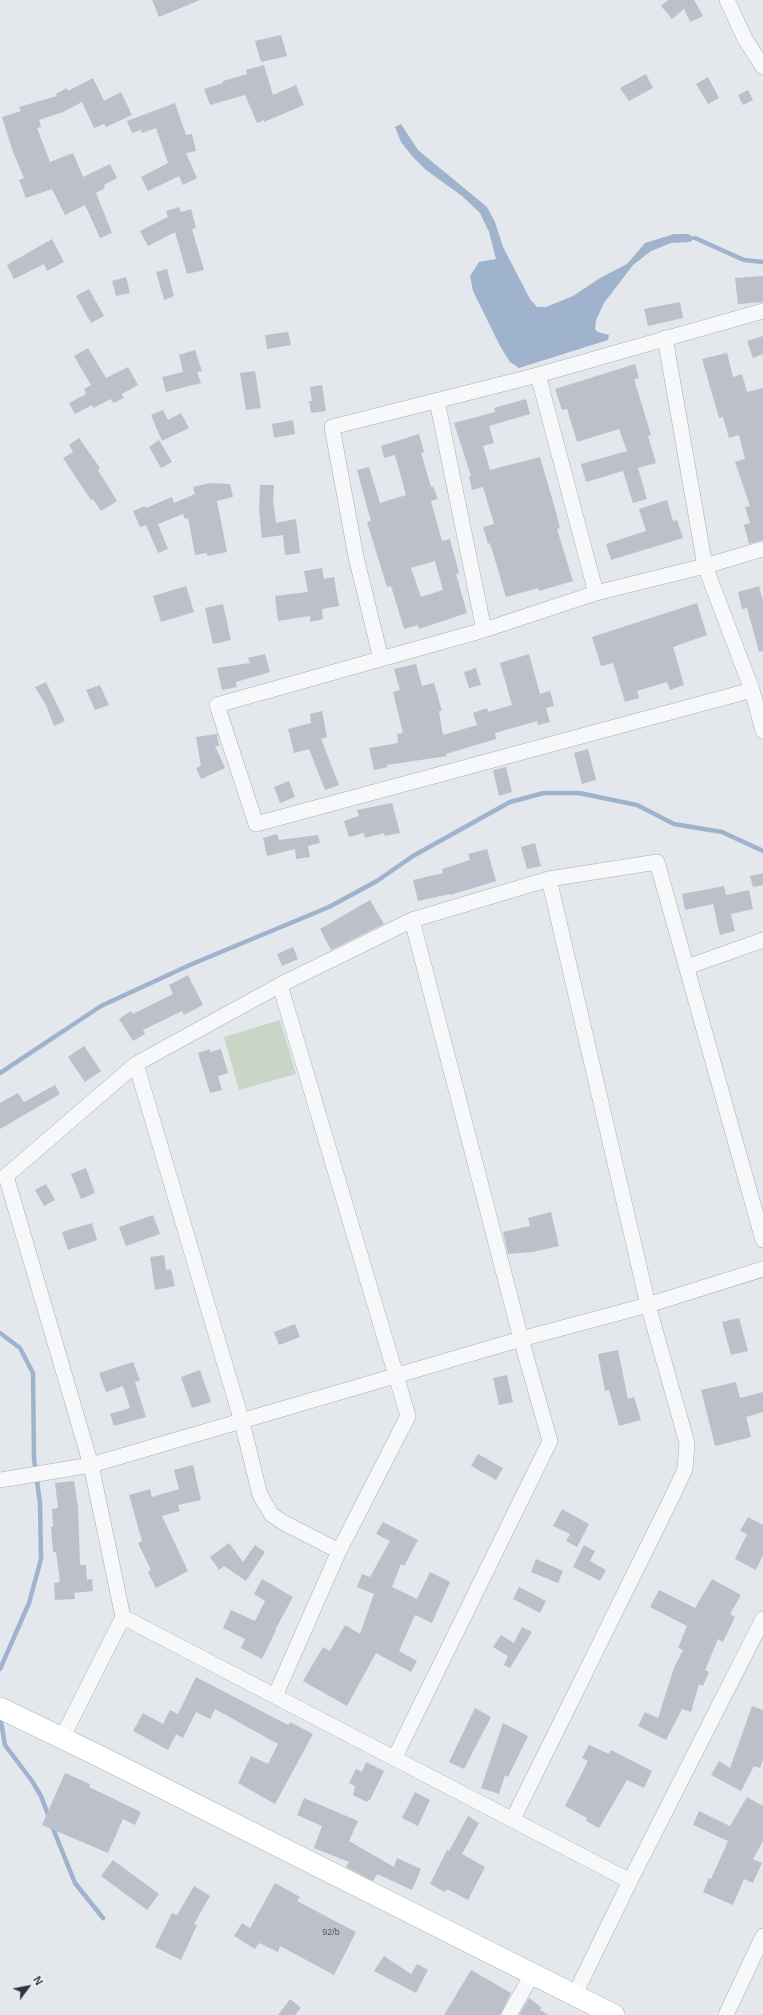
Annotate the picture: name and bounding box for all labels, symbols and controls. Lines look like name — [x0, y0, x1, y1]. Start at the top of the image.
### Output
house number: 92/b — [322, 1928, 340, 1938]
north arrow — [8, 1967, 48, 2007]
text: N — [31, 1974, 45, 1987]

